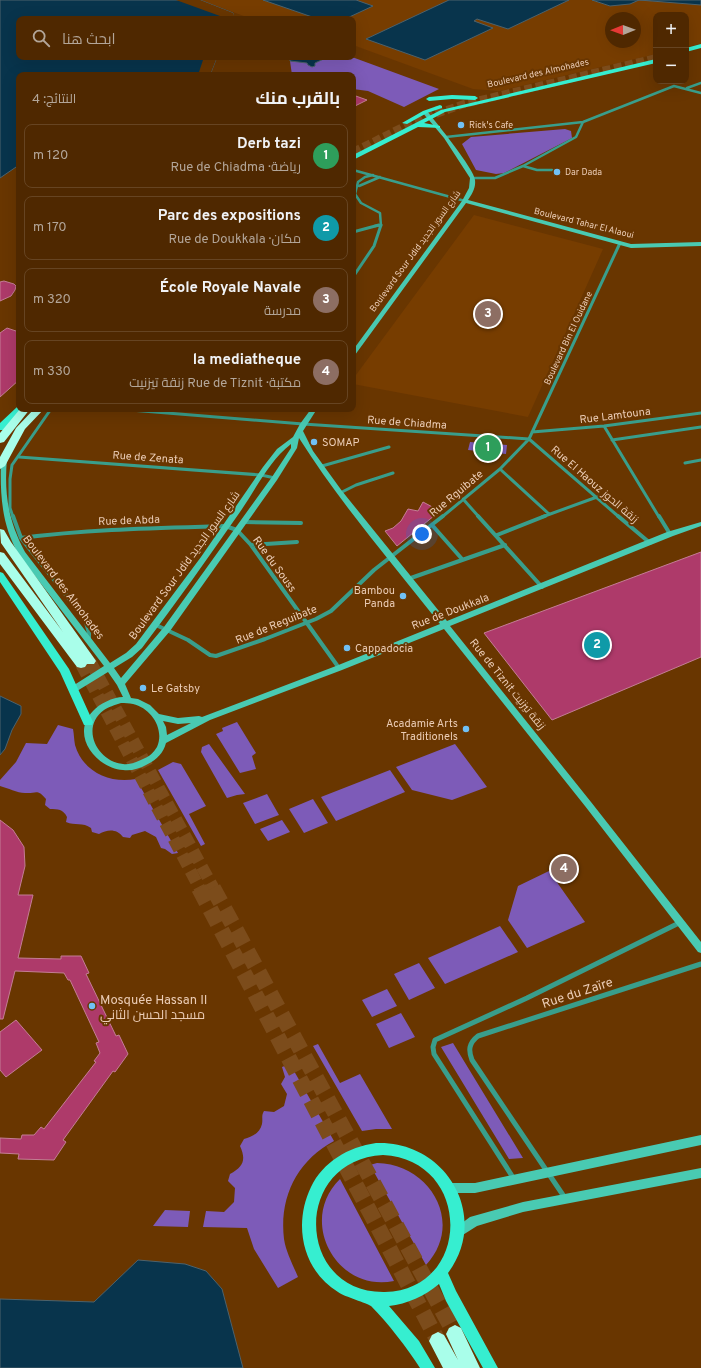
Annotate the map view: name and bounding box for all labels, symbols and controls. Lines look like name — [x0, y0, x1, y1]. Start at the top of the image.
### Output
north arrow — [605, 12, 641, 48]
map controls — [653, 12, 689, 84]
button: + — [653, 12, 689, 48]
search box — [16, 16, 356, 60]
icon: search — [30, 27, 52, 49]
text: ابحث هنا — [62, 31, 116, 50]
button: − — [653, 48, 689, 84]
street label: Boulevard des Almohades — [486, 56, 590, 91]
text: بالقرب منك — [256, 89, 340, 111]
text: النتائج: 4 — [32, 92, 76, 108]
marker: Rick's Cafe — [456, 120, 466, 130]
place label: Rick's Cafe — [469, 120, 513, 131]
text: Derb tazi — [237, 135, 301, 154]
text: 120 m — [33, 148, 68, 164]
text: 1 — [323, 148, 329, 164]
text: رياضة · Rue de Chiadma — [171, 160, 301, 176]
marker: Dar Dada — [552, 167, 562, 177]
place label: Dar Dada — [565, 167, 602, 178]
street label: Boulevard Sour Jdid شارع السور الجديد — [368, 188, 463, 314]
street label: Boulevard Tahar El Alaoui — [533, 206, 635, 241]
text: Parc des expositions — [158, 207, 301, 226]
text: 170 m — [33, 220, 67, 236]
text: 2 — [322, 220, 330, 236]
text: مكان · Rue de Doukkala — [169, 232, 301, 248]
text: École Royale Navale — [160, 279, 301, 298]
street label: Boulevard Bin El Ouidane — [542, 290, 595, 387]
text: 320 m — [33, 292, 71, 308]
text: 3 — [322, 292, 330, 308]
pin: 3 — [475, 299, 501, 329]
text: مدرسة — [264, 304, 301, 320]
text: la mediatheque — [193, 351, 301, 370]
text: 330 m — [33, 364, 71, 380]
text: 4 — [322, 364, 330, 380]
text: مكتبة · Rue de Tiznit زنقة تيزنيت — [129, 376, 301, 392]
street label: Rue Lamtouna — [579, 405, 652, 427]
street label: Rue de Chiadma — [367, 413, 447, 433]
pin: 1 — [475, 433, 501, 463]
place label: SOMAP — [322, 436, 359, 450]
marker: SOMAP — [309, 437, 319, 447]
street label: Rue El Haouz زنقة الحوز — [548, 443, 641, 527]
street label: Rue de Zenata — [112, 449, 184, 467]
street label: Rue Rguibate — [427, 467, 486, 520]
street label: Boulevard Sour Jdid شارع السور الجديد — [126, 489, 243, 643]
street label: Rue de Abda — [98, 513, 160, 529]
your location — [412, 524, 432, 544]
street label: Boulevard des Almohades — [19, 533, 107, 643]
street label: Rue du Souss — [249, 534, 299, 595]
place label: Bambou Panda — [354, 584, 395, 611]
marker: Bambou Panda — [398, 591, 408, 601]
street label: Rue de Doukkala — [410, 591, 491, 633]
street label: Rue de Reguibate — [234, 602, 319, 648]
pin: 2 — [584, 630, 610, 660]
street label: Rue de Tiznit زنقة تيزنيت — [466, 636, 548, 733]
place label: Cappadocia — [355, 642, 413, 656]
marker: Cappadocia — [342, 643, 352, 653]
place label: Le Gatsby — [151, 682, 200, 696]
marker: Le Gatsby — [138, 683, 148, 693]
place label: Acadamie Arts Traditionels — [386, 717, 458, 744]
marker: Acadamie Arts Traditionels — [461, 724, 471, 734]
pin: 4 — [551, 854, 577, 884]
street label: Rue du Zaïre — [540, 975, 615, 1013]
place label: Mosquée Hassan II مسجد الحسن الثاني — [100, 993, 207, 1025]
marker: Mosquée Hassan II مسجد الحسن الثاني — [87, 1001, 97, 1011]

